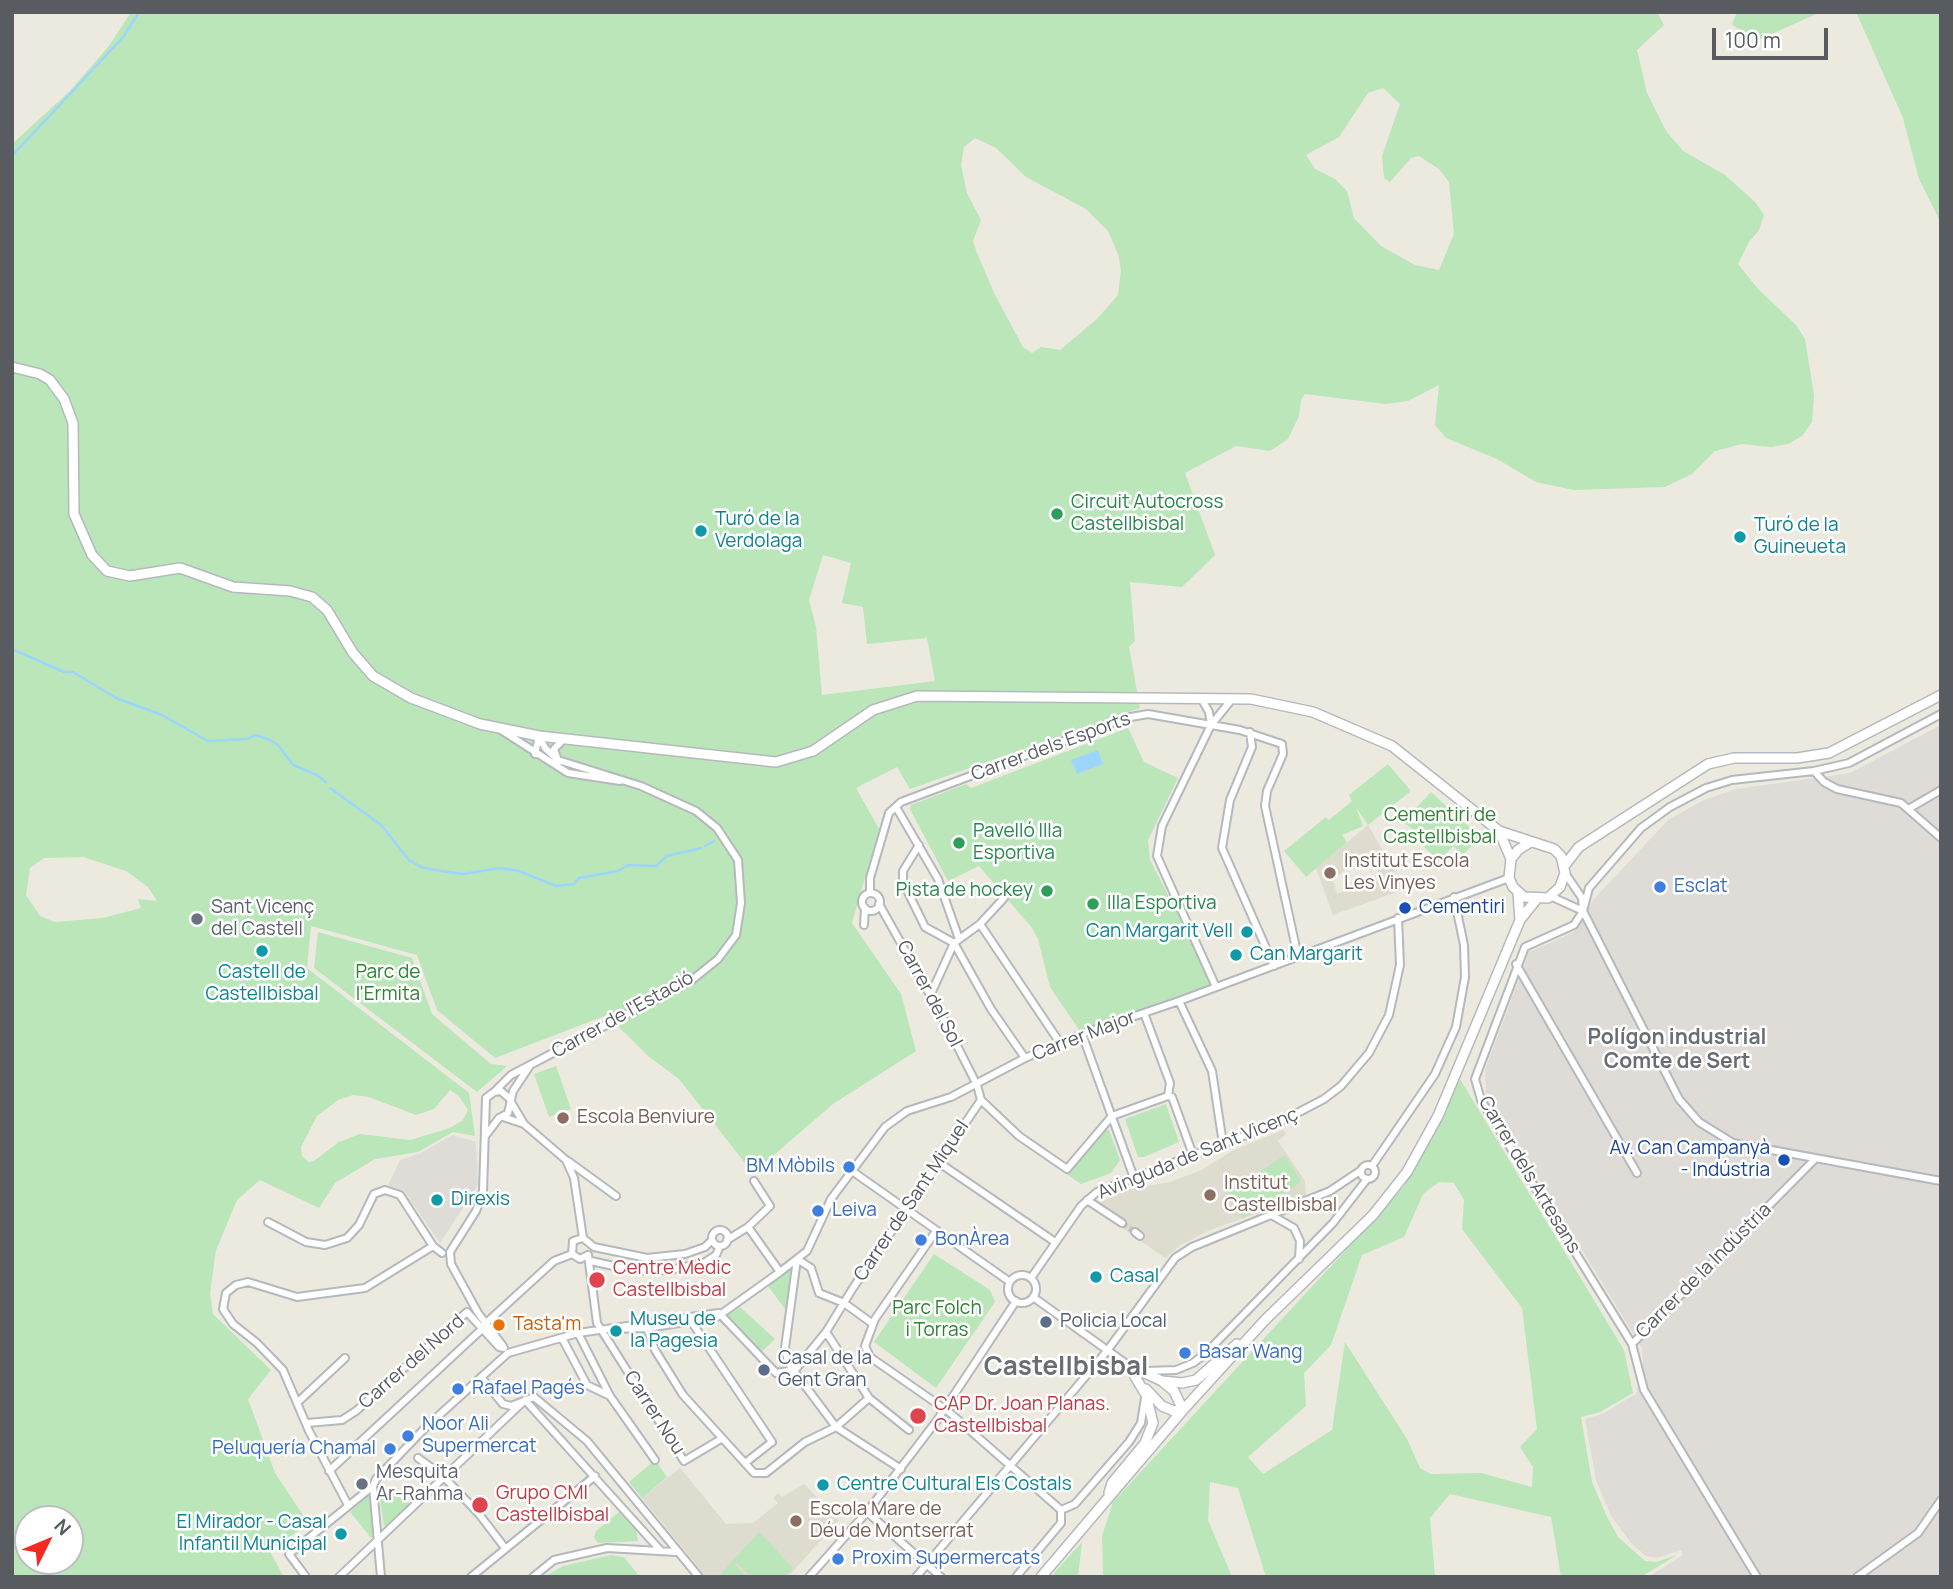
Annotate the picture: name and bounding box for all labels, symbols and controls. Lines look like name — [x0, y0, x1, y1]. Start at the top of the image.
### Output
scale bar — [1715, 14, 1830, 58]
text: 100 m — [1725, 26, 1781, 54]
place label: Circuit Autocross Castellbisbal — [1071, 492, 1223, 536]
marker: Circuit Autocross Castellbisbal — [1049, 506, 1065, 522]
place label: Turó de la Verdolaga — [715, 509, 802, 553]
place label: Turó de la Guineueta — [1754, 515, 1846, 559]
marker: Turó de la Verdolaga — [693, 523, 709, 539]
marker: Turó de la Guineueta — [1732, 529, 1748, 545]
street label: Carrer dels Esports — [968, 708, 1134, 786]
park label: Cementiri de Castellbisbal — [1383, 805, 1497, 849]
place label: Pavelló Illa Esportiva — [973, 821, 1062, 865]
marker: Pavelló Illa Esportiva — [951, 835, 967, 851]
place label: Institut Escola Les Vinyes — [1344, 851, 1469, 895]
marker: Institut Escola Les Vinyes — [1322, 865, 1338, 881]
place label: Esclat — [1674, 876, 1728, 898]
marker: Esclat — [1652, 879, 1668, 895]
place label: Pista de hockey — [896, 880, 1033, 902]
marker: Pista de hockey — [1039, 883, 1055, 899]
place label: Illa Esportiva — [1107, 893, 1216, 915]
marker: Illa Esportiva — [1085, 896, 1101, 912]
place label: Sant Vicenç del Castell — [211, 897, 314, 941]
place label: Cementiri — [1419, 897, 1505, 919]
marker: Cementiri — [1397, 900, 1413, 916]
marker: Sant Vicenç del Castell — [189, 911, 205, 927]
place label: Can Margarit Vell — [1086, 921, 1233, 943]
marker: Can Margarit Vell — [1239, 924, 1255, 940]
street label: Carrer del Sol — [891, 937, 967, 1051]
marker: Castell de Castellbisbal — [254, 943, 270, 959]
place label: Can Margarit — [1250, 944, 1363, 966]
marker: Can Margarit — [1228, 947, 1244, 963]
place label: Castell de Castellbisbal — [205, 962, 319, 1006]
park label: Parc de l'Ermita — [356, 962, 420, 1006]
street label: Carrer de l'Estació — [548, 967, 698, 1063]
street label: Carrer Major — [1029, 1006, 1139, 1066]
district label: Polígon industrial Comte de Sert — [1588, 1025, 1766, 1075]
street label: Carrer dels Artesans — [1473, 1092, 1585, 1258]
street label: Avinguda de Sant Vicenç — [1094, 1103, 1302, 1205]
place label: Escola Benviure — [577, 1107, 715, 1129]
marker: Escola Benviure — [555, 1110, 571, 1126]
street label: Carrer de Sant Miquel — [850, 1116, 974, 1286]
place label: Av. Can Campanyà - Indústria — [1610, 1138, 1770, 1182]
marker: Av. Can Campanyà - Indústria — [1776, 1152, 1792, 1168]
place label: BM Mòbils — [746, 1156, 835, 1178]
marker: BM Mòbils — [841, 1159, 857, 1175]
place label: Institut Castellbisbal — [1224, 1173, 1337, 1217]
marker: Institut Castellbisbal — [1202, 1187, 1218, 1203]
place label: Direxis — [451, 1189, 510, 1211]
marker: Direxis — [429, 1192, 445, 1208]
street label: Carrer de la Indústria — [1632, 1199, 1776, 1343]
place label: Leiva — [832, 1200, 877, 1222]
marker: Leiva — [810, 1203, 826, 1219]
place label: BonÀrea — [935, 1229, 1009, 1251]
marker: BonÀrea — [913, 1232, 929, 1248]
place label: Centre Mèdic Castellbisbal — [613, 1258, 731, 1302]
place label: Casal — [1110, 1266, 1159, 1288]
marker: Casal — [1088, 1269, 1104, 1285]
marker: Centre Mèdic Castellbisbal — [587, 1270, 607, 1290]
park label: Parc Folch i Torras — [892, 1298, 982, 1342]
place label: Museu de la Pagesia — [630, 1309, 718, 1353]
street label: Carrer del Nord — [355, 1310, 469, 1414]
place label: Policia Local — [1060, 1311, 1167, 1333]
place label: Tasta'm — [513, 1314, 581, 1336]
marker: Policia Local — [1038, 1314, 1054, 1330]
marker: Tasta'm — [491, 1317, 507, 1333]
marker: Museu de la Pagesia — [608, 1323, 624, 1339]
place label: Basar Wang — [1199, 1342, 1302, 1364]
marker: Basar Wang — [1177, 1345, 1193, 1361]
place label: Casal de la Gent Gran — [778, 1348, 872, 1392]
district label: Castellbisbal — [984, 1352, 1148, 1384]
marker: Casal de la Gent Gran — [756, 1362, 772, 1378]
street label: Carrer Nou — [619, 1367, 689, 1459]
place label: Rafael Pagés — [472, 1378, 585, 1400]
marker: Rafael Pagés — [450, 1381, 466, 1397]
place label: CAP Dr. Joan Planas. Castellbisbal — [934, 1394, 1110, 1438]
marker: CAP Dr. Joan Planas. Castellbisbal — [908, 1406, 928, 1426]
place label: Noor Ali Supermercat — [422, 1414, 537, 1458]
marker: Noor Ali Supermercat — [400, 1428, 416, 1444]
place label: Peluquería Chamal — [212, 1438, 376, 1460]
marker: Peluquería Chamal — [382, 1441, 398, 1457]
place label: Mesquita Ar-Rahma — [376, 1462, 463, 1506]
place label: Centre Cultural Els Costals — [837, 1474, 1072, 1496]
marker: Mesquita Ar-Rahma — [354, 1476, 370, 1492]
marker: Centre Cultural Els Costals — [815, 1477, 831, 1493]
place label: Grupo CMI Castellbisbal — [496, 1483, 609, 1527]
marker: Grupo CMI Castellbisbal — [470, 1495, 490, 1515]
place label: Escola Mare de Déu de Montserrat — [810, 1499, 974, 1543]
north arrow — [14, 1505, 84, 1575]
place label: El Mirador - Casal Infantil Municipal — [176, 1512, 327, 1556]
text: N — [49, 1513, 77, 1541]
marker: Escola Mare de Déu de Montserrat — [788, 1513, 804, 1529]
marker: El Mirador - Casal Infantil Municipal — [333, 1526, 349, 1542]
place label: Proxim Supermercats — [852, 1548, 1040, 1570]
marker: Proxim Supermercats — [830, 1551, 846, 1567]

